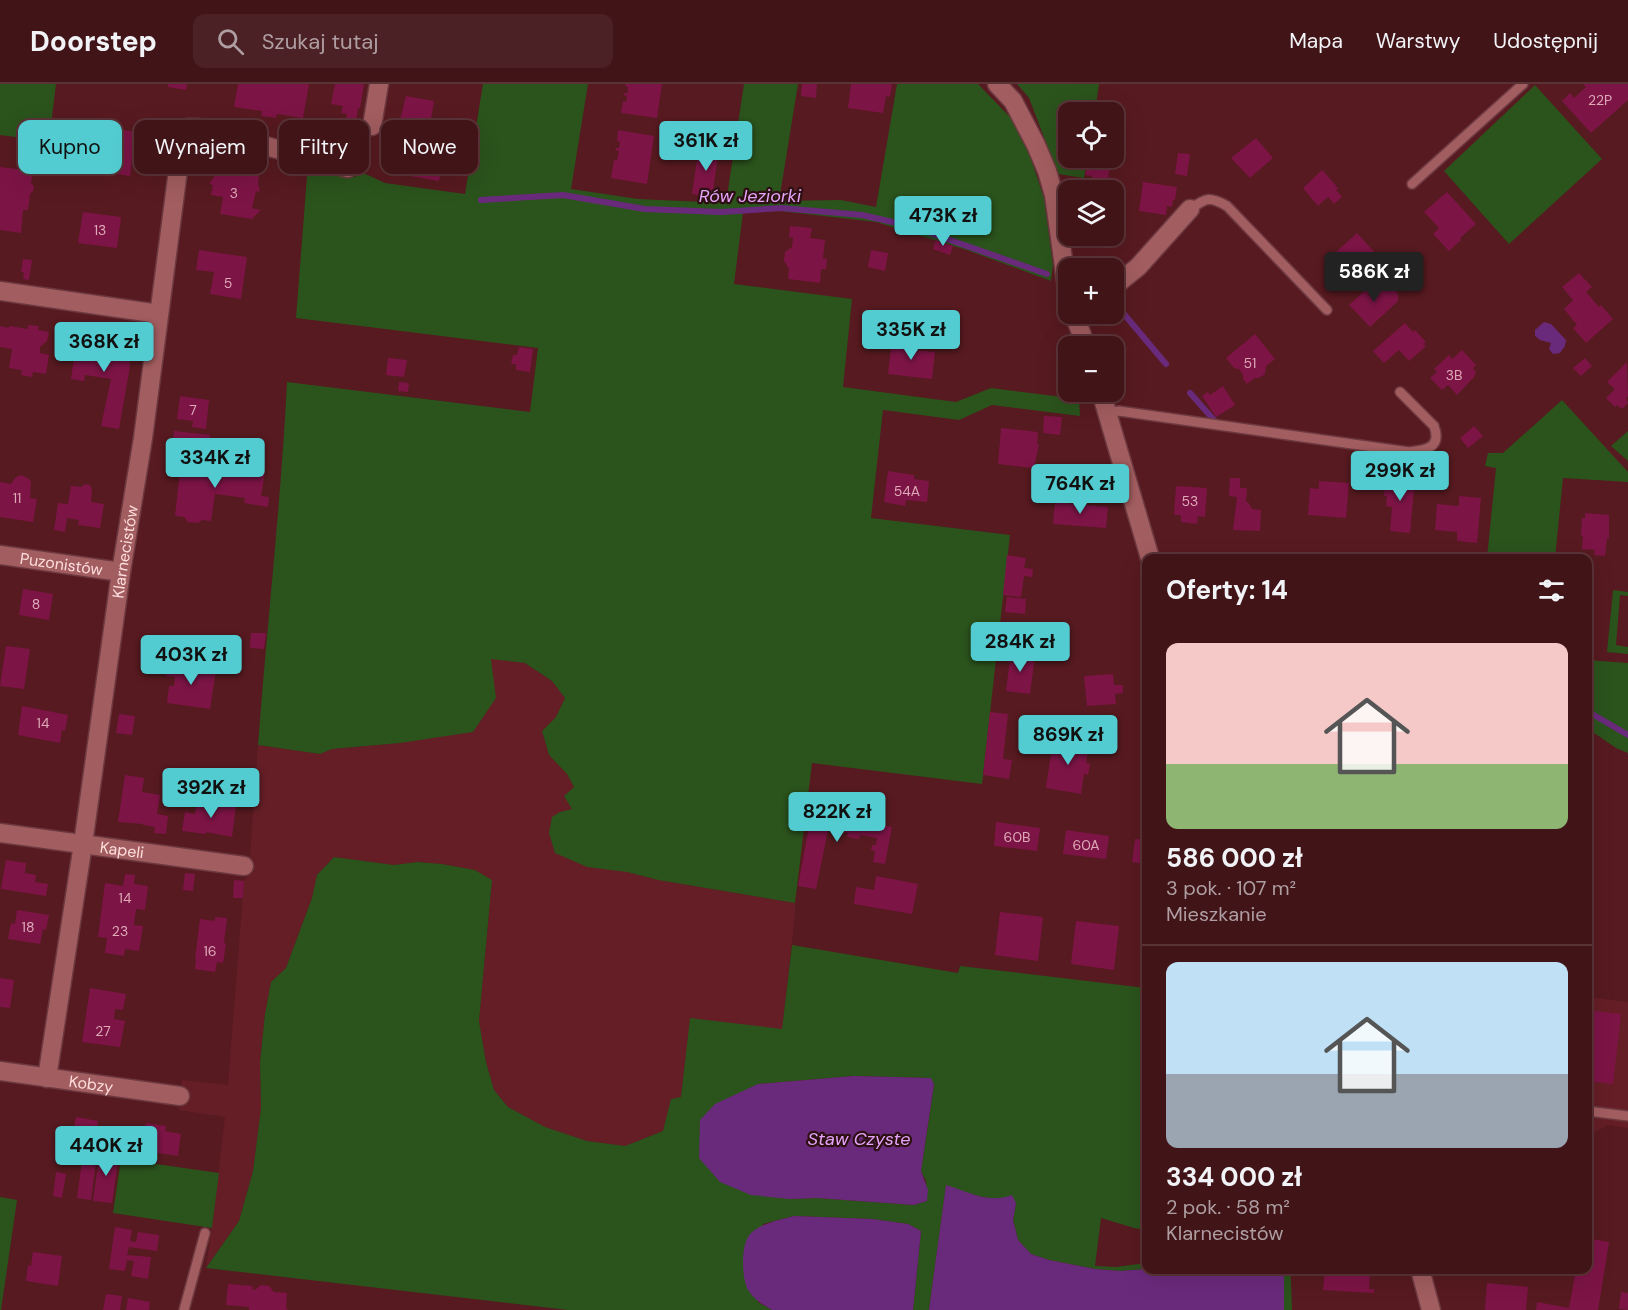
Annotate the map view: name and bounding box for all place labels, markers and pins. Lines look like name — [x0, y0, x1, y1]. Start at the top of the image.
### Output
pin: 361K zł — [651, 121, 761, 172]
pin: 473K zł — [888, 196, 998, 247]
pin: 586K zł — [1319, 252, 1429, 303]
pin: 335K zł — [856, 310, 966, 361]
pin: 368K zł — [49, 322, 159, 373]
pin: 334K zł — [160, 438, 270, 489]
pin: 299K zł — [1345, 451, 1455, 502]
pin: 764K zł — [1025, 464, 1135, 515]
pin: 284K zł — [965, 622, 1075, 673]
pin: 403K zł — [136, 635, 246, 686]
pin: 869K zł — [1013, 715, 1123, 766]
pin: 392K zł — [156, 768, 266, 819]
pin: 822K zł — [782, 792, 892, 843]
pin: 440K zł — [51, 1126, 161, 1177]

